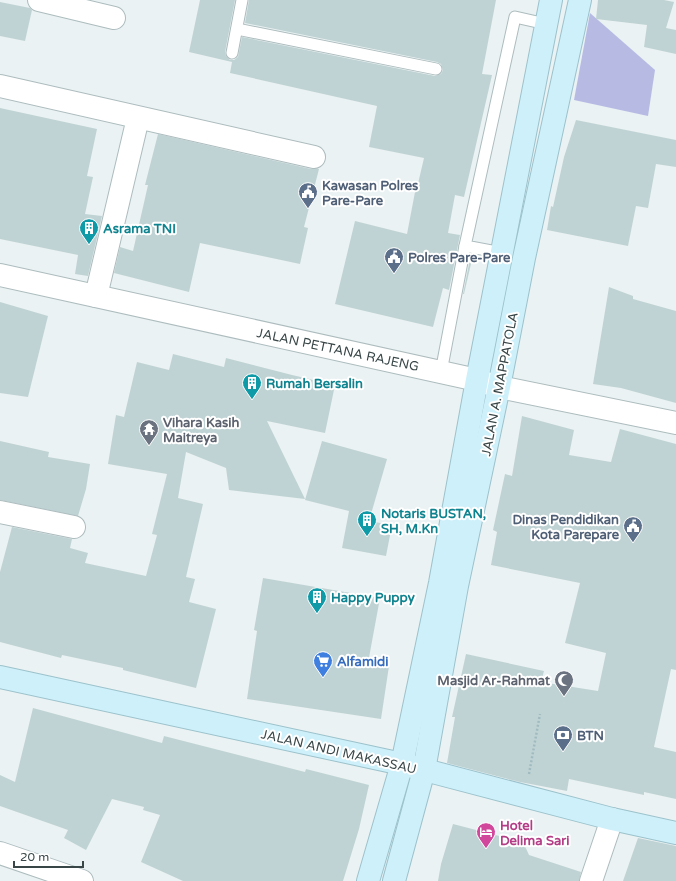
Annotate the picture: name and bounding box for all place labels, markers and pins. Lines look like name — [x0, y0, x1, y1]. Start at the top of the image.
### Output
place label: Kawasan Polres Pare-Pare — [322, 178, 418, 209]
public building icon: Kawasan Polres Pare-Pare — [297, 181, 319, 209]
building icon: Asrama TNI — [78, 217, 100, 245]
place label: Asrama TNI — [103, 221, 176, 237]
public building icon: Polres Pare-Pare — [383, 246, 405, 274]
place label: Polres Pare-Pare — [408, 250, 511, 266]
building icon: Rumah Bersalin — [241, 372, 263, 400]
place label: Rumah Bersalin — [266, 376, 363, 392]
place label: Vihara Kasih Maitreya — [163, 415, 240, 446]
temple icon: Vihara Kasih Maitreya — [138, 418, 160, 446]
place label: Notaris BUSTAN, SH, M.Kn — [381, 506, 486, 537]
building icon: Notaris BUSTAN, SH, M.Kn — [356, 509, 378, 537]
place label: Dinas Pendidikan Kota Parepare — [512, 512, 620, 543]
public building icon: Dinas Pendidikan Kota Parepare — [622, 515, 644, 543]
building icon: Happy Puppy — [306, 586, 328, 614]
place label: Happy Puppy — [331, 590, 415, 606]
supermarket icon: Alfamidi — [312, 650, 334, 678]
place label: Alfamidi — [337, 654, 389, 670]
mosque icon: Masjid Ar-Rahmat — [553, 669, 575, 697]
place label: Masjid Ar-Rahmat — [437, 673, 550, 689]
bank icon: BTN — [552, 724, 574, 752]
place label: BTN — [577, 728, 604, 744]
place label: Hotel Delima Sari — [500, 818, 570, 849]
hotel icon: Hotel Delima Sari — [475, 821, 497, 849]

